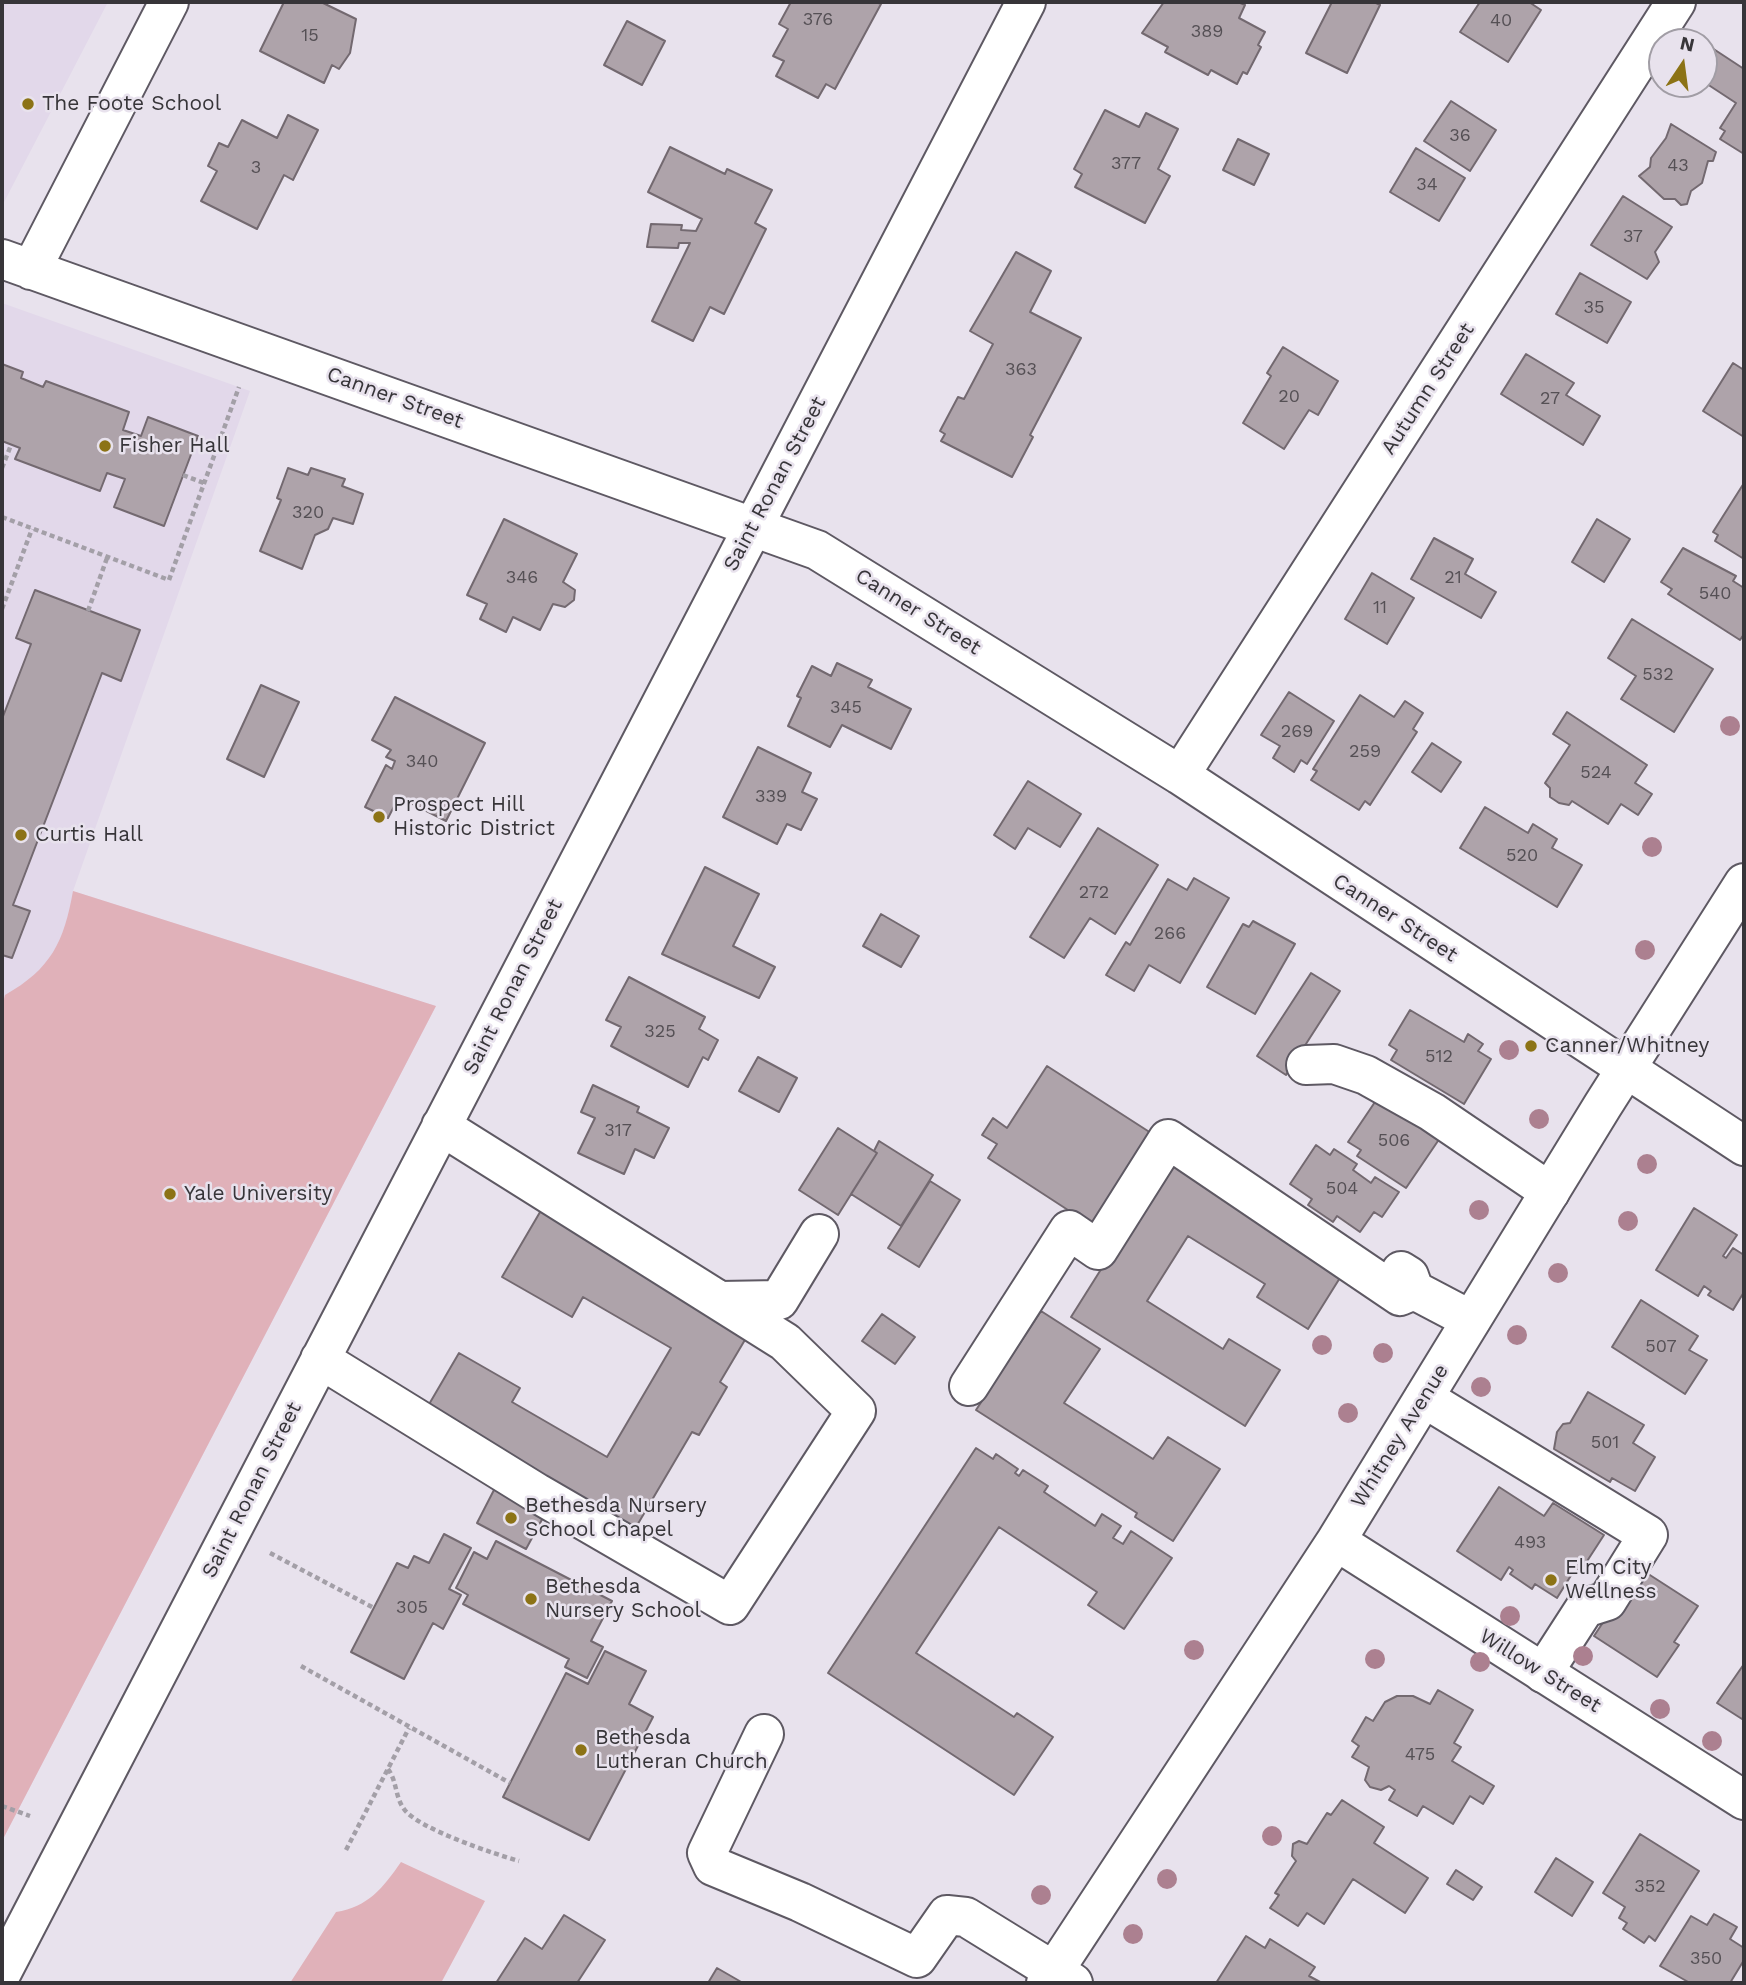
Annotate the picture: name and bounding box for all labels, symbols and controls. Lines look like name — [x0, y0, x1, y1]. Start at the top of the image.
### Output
house number: 376 — [803, 9, 833, 31]
house number: 40 — [1490, 10, 1512, 32]
house number: 389 — [1191, 21, 1223, 43]
house number: 15 — [301, 25, 319, 47]
north arrow — [1648, 28, 1718, 98]
text: N — [1678, 31, 1697, 57]
place label: The Foote School — [42, 91, 221, 117]
marker: The Foote School — [20, 96, 36, 112]
house number: 36 — [1449, 125, 1471, 147]
house number: 377 — [1111, 153, 1141, 175]
house number: 43 — [1667, 155, 1689, 177]
house number: 3 — [251, 157, 261, 179]
house number: 34 — [1416, 174, 1438, 196]
house number: 37 — [1623, 226, 1643, 248]
house number: 35 — [1584, 297, 1604, 319]
street label: Autumn Street — [1376, 318, 1480, 460]
house number: 363 — [1005, 359, 1037, 381]
street label: Canner Street — [323, 362, 467, 434]
house number: 20 — [1278, 386, 1300, 408]
house number: 27 — [1540, 388, 1560, 410]
street label: Saint Ronan Street — [718, 392, 832, 576]
place label: Fisher Hall — [119, 433, 229, 459]
marker: Fisher Hall — [97, 438, 113, 454]
house number: 320 — [292, 502, 324, 524]
street label: Canner Street — [851, 563, 985, 661]
house number: 346 — [506, 567, 538, 589]
house number: 21 — [1444, 567, 1462, 589]
house number: 540 — [1699, 583, 1731, 605]
house number: 11 — [1373, 597, 1387, 619]
house number: 532 — [1642, 664, 1674, 686]
house number: 345 — [830, 697, 862, 719]
house number: 269 — [1281, 721, 1313, 743]
house number: 259 — [1349, 741, 1381, 763]
house number: 340 — [406, 751, 438, 773]
house number: 524 — [1580, 762, 1612, 784]
house number: 339 — [755, 786, 787, 808]
place label: Prospect Hill Historic District — [393, 792, 555, 842]
marker: Prospect Hill Historic District — [371, 809, 387, 825]
place label: Curtis Hall — [35, 822, 143, 848]
marker: Curtis Hall — [13, 827, 29, 843]
house number: 520 — [1506, 845, 1538, 867]
street label: Canner Street — [1328, 868, 1462, 968]
house number: 272 — [1079, 882, 1109, 904]
street label: Saint Ronan Street — [458, 895, 568, 1079]
house number: 266 — [1154, 923, 1186, 945]
house number: 325 — [644, 1021, 676, 1043]
place label: Canner/Whitney — [1545, 1033, 1709, 1059]
marker: Canner/Whitney — [1523, 1038, 1539, 1054]
house number: 512 — [1425, 1046, 1453, 1068]
house number: 317 — [604, 1120, 632, 1142]
house number: 506 — [1378, 1130, 1410, 1152]
house number: 504 — [1326, 1178, 1358, 1200]
place label: Yale University — [184, 1181, 333, 1207]
marker: Yale University — [162, 1186, 178, 1202]
house number: 507 — [1645, 1336, 1677, 1358]
street label: Whitney Avenue — [1346, 1360, 1454, 1512]
street label: Saint Ronan Street — [197, 1398, 307, 1582]
house number: 501 — [1591, 1432, 1619, 1454]
place label: Bethesda Nursery School Chapel — [525, 1493, 707, 1543]
marker: Bethesda Nursery School Chapel — [503, 1510, 519, 1526]
house number: 493 — [1514, 1532, 1546, 1554]
place label: Elm City Wellness — [1565, 1555, 1657, 1605]
marker: Elm City Wellness — [1543, 1572, 1559, 1588]
place label: Bethesda Nursery School — [545, 1574, 701, 1624]
marker: Bethesda Nursery School — [523, 1591, 539, 1607]
house number: 305 — [396, 1597, 428, 1619]
street label: Willow Street — [1474, 1624, 1606, 1718]
place label: Bethesda Lutheran Church — [595, 1725, 768, 1775]
marker: Bethesda Lutheran Church — [573, 1742, 589, 1758]
house number: 475 — [1405, 1744, 1435, 1766]
house number: 352 — [1634, 1876, 1666, 1898]
house number: 350 — [1690, 1948, 1722, 1970]

